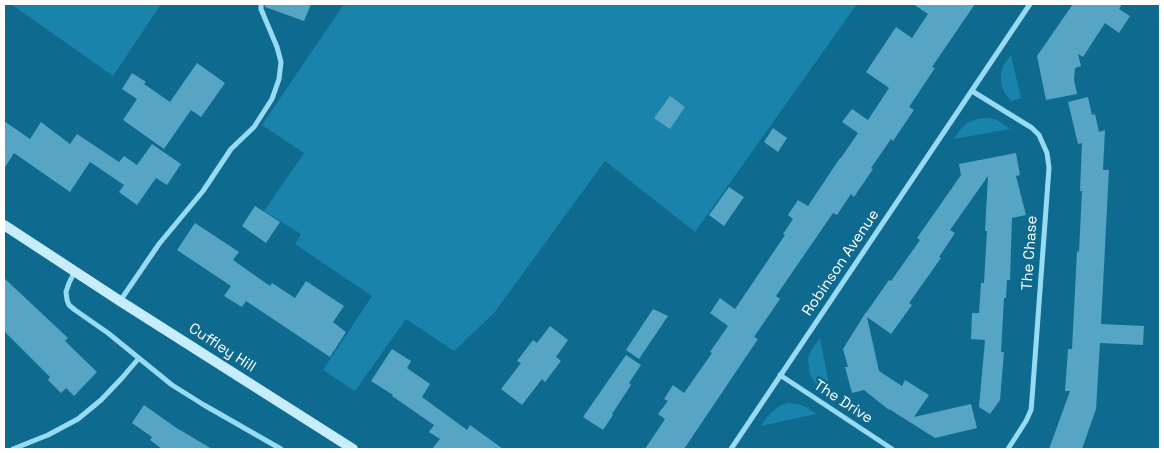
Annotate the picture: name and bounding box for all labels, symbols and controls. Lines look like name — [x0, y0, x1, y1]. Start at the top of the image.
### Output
street label: Robinson Avenue — [799, 206, 883, 320]
street label: The Chase — [1018, 215, 1042, 291]
street label: Cuffley Hill — [185, 320, 259, 376]
street label: The Drive — [810, 376, 876, 428]

